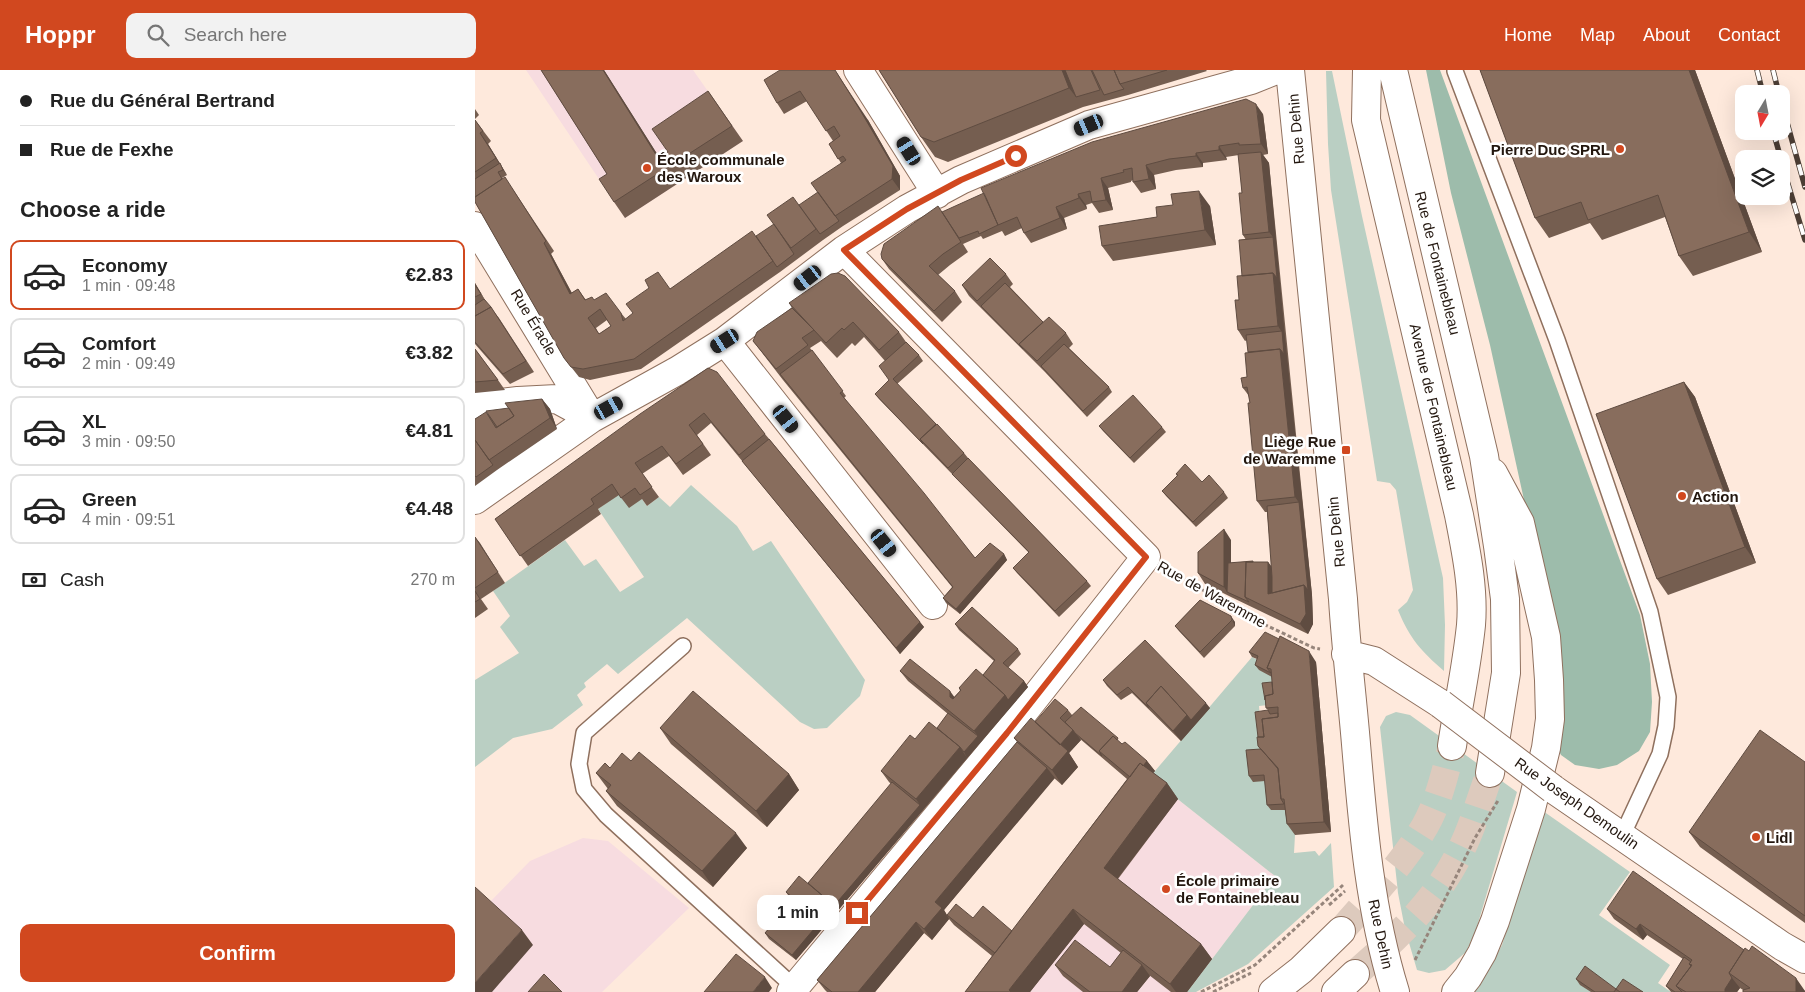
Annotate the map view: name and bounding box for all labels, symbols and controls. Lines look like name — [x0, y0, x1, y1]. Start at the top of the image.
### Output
search box — [126, 13, 476, 58]
text: Hoppr — [25, 21, 96, 48]
icon: search — [144, 21, 172, 49]
text: Search here — [184, 24, 287, 45]
text: Home — [1504, 25, 1552, 45]
text: Map — [1580, 25, 1615, 45]
text: About — [1643, 25, 1690, 45]
text: Contact — [1718, 25, 1780, 45]
north arrow — [1735, 85, 1790, 140]
map controls — [1735, 85, 1790, 205]
text: Rue du Général Bertrand — [50, 90, 275, 111]
street label: Rue Dehin — [1284, 93, 1308, 165]
car — [1072, 112, 1105, 138]
car — [894, 134, 923, 168]
text: Rue de Fexhe — [50, 139, 174, 160]
place label: Pierre Duc SPRL — [1491, 141, 1610, 158]
marker: Pierre Duc SPRL — [1614, 143, 1626, 155]
route start — [1005, 145, 1027, 167]
button: layers — [1735, 150, 1790, 205]
place label: École communale des Waroux — [657, 151, 785, 185]
marker: École communale des Waroux — [641, 162, 653, 174]
street label: Rue de Fontainebleau — [1412, 189, 1464, 337]
text: Choose a ride — [20, 197, 165, 222]
icon: car — [22, 253, 67, 298]
text: Economy — [82, 255, 168, 276]
car — [791, 263, 824, 293]
text: €2.83 — [405, 264, 453, 285]
text: 1 min · 09:48 — [82, 277, 175, 294]
street label: Rue Éracle — [508, 286, 560, 358]
street label: Avenue de Fontainebleau — [1407, 322, 1461, 492]
car — [708, 327, 741, 355]
icon: car — [22, 331, 67, 376]
text: Comfort — [82, 333, 156, 354]
text: €3.82 — [405, 342, 453, 363]
text: 2 min · 09:49 — [82, 355, 175, 372]
car — [592, 394, 625, 422]
car — [770, 403, 801, 435]
icon: car — [22, 409, 67, 454]
text: XL — [82, 411, 106, 432]
text: €4.81 — [405, 420, 453, 441]
text: 3 min · 09:50 — [82, 433, 175, 450]
place label: Liège Rue de Waremme — [1243, 433, 1336, 467]
marker: Liège Rue de Waremme — [1340, 444, 1352, 456]
icon: car — [22, 487, 67, 532]
place label: Action — [1692, 488, 1739, 505]
text: Green — [82, 489, 137, 510]
marker: Action — [1676, 490, 1688, 502]
street label: Rue Dehin — [1324, 496, 1348, 568]
text: €4.48 — [405, 498, 453, 519]
text: 4 min · 09:51 — [82, 511, 175, 528]
car — [868, 527, 899, 559]
street label: Rue de Waremme — [1155, 557, 1269, 631]
icon: cash — [20, 566, 48, 594]
text: Cash — [60, 569, 104, 590]
text: 270 m — [411, 571, 455, 588]
street label: Rue Joseph Demoulin — [1512, 754, 1642, 852]
place label: Lidl — [1766, 829, 1793, 846]
marker: Lidl — [1750, 831, 1762, 843]
place label: École primaire de Fontainebleau — [1176, 872, 1299, 906]
marker: École primaire de Fontainebleau — [1160, 883, 1172, 895]
callout: 1 min — [757, 896, 839, 930]
street label: Rue Dehin — [1365, 898, 1397, 970]
route end — [846, 902, 868, 924]
text: 1 min — [777, 904, 819, 921]
button: Confirm — [20, 924, 455, 982]

